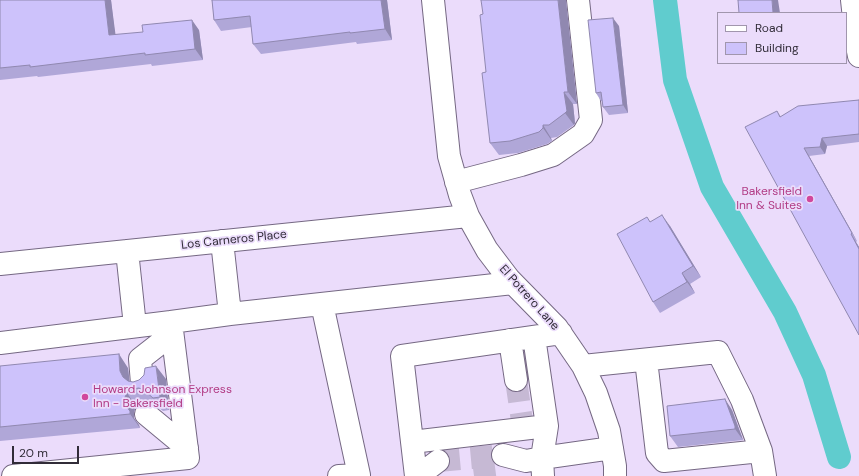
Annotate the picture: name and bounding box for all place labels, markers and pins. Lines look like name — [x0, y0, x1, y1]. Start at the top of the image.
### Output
place label: Bakersfield Inn & Suites — [736, 185, 802, 213]
marker: Bakersfield Inn & Suites — [805, 194, 815, 204]
place label: Howard Johnson Express Inn - Bakersfield — [93, 383, 232, 411]
marker: Howard Johnson Express Inn - Bakersfield — [80, 392, 90, 402]

